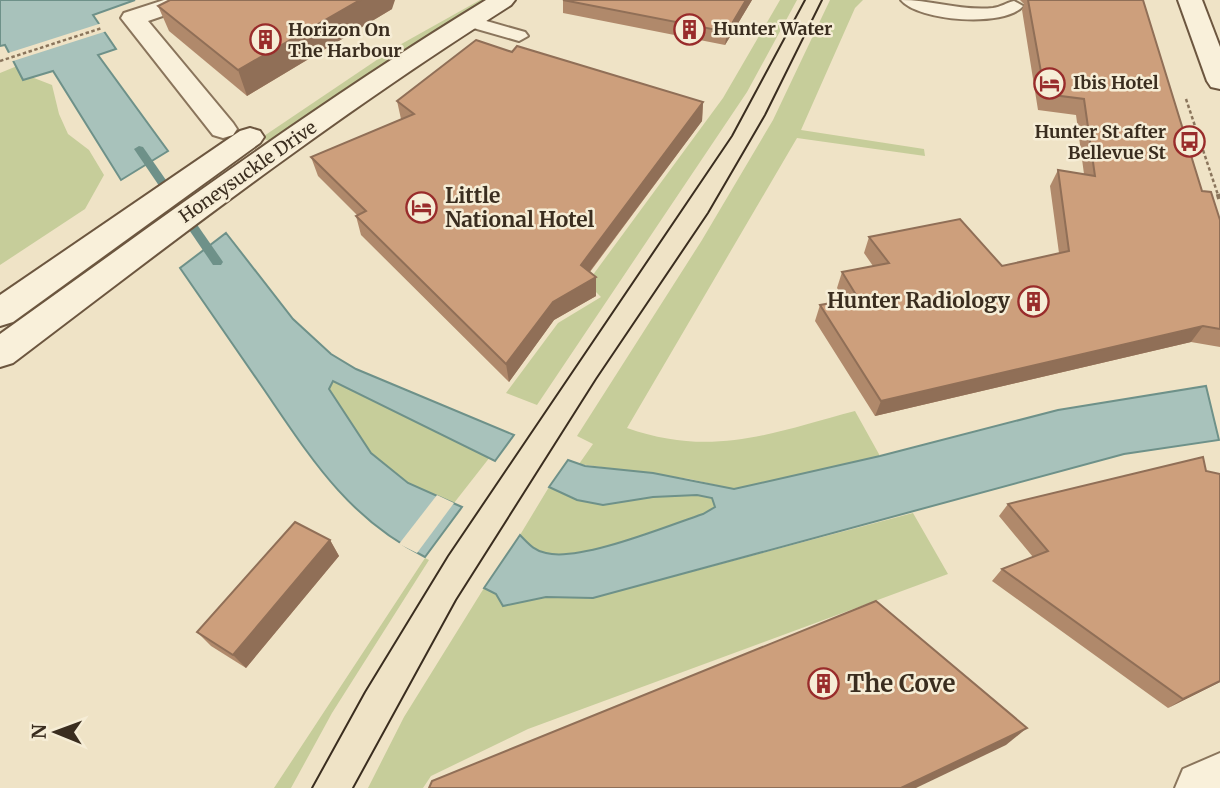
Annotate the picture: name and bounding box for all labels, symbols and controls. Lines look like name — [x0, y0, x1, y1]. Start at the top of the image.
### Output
building icon: Hunter Water — [673, 12, 707, 46]
place label: Hunter Water — [713, 17, 832, 40]
place label: Horizon On The Harbour — [288, 18, 402, 62]
building icon: Horizon On The Harbour — [248, 23, 282, 57]
hotel icon: Ibis Hotel — [1033, 66, 1067, 100]
place label: Ibis Hotel — [1073, 71, 1159, 94]
street label: Honeysuckle Drive — [175, 116, 321, 228]
place label: Hunter St after Bellevue St — [1035, 120, 1167, 164]
bus stop icon: Hunter St after Bellevue St — [1172, 125, 1206, 159]
place label: Little National Hotel — [445, 182, 595, 233]
hotel icon: Little National Hotel — [405, 191, 439, 225]
building icon: Hunter Radiology — [1016, 284, 1050, 318]
place label: Hunter Radiology — [827, 287, 1011, 314]
building icon: The Cove — [807, 667, 841, 701]
place label: The Cove — [847, 668, 955, 699]
north arrow — [21, 697, 91, 767]
text: N — [27, 724, 51, 739]

